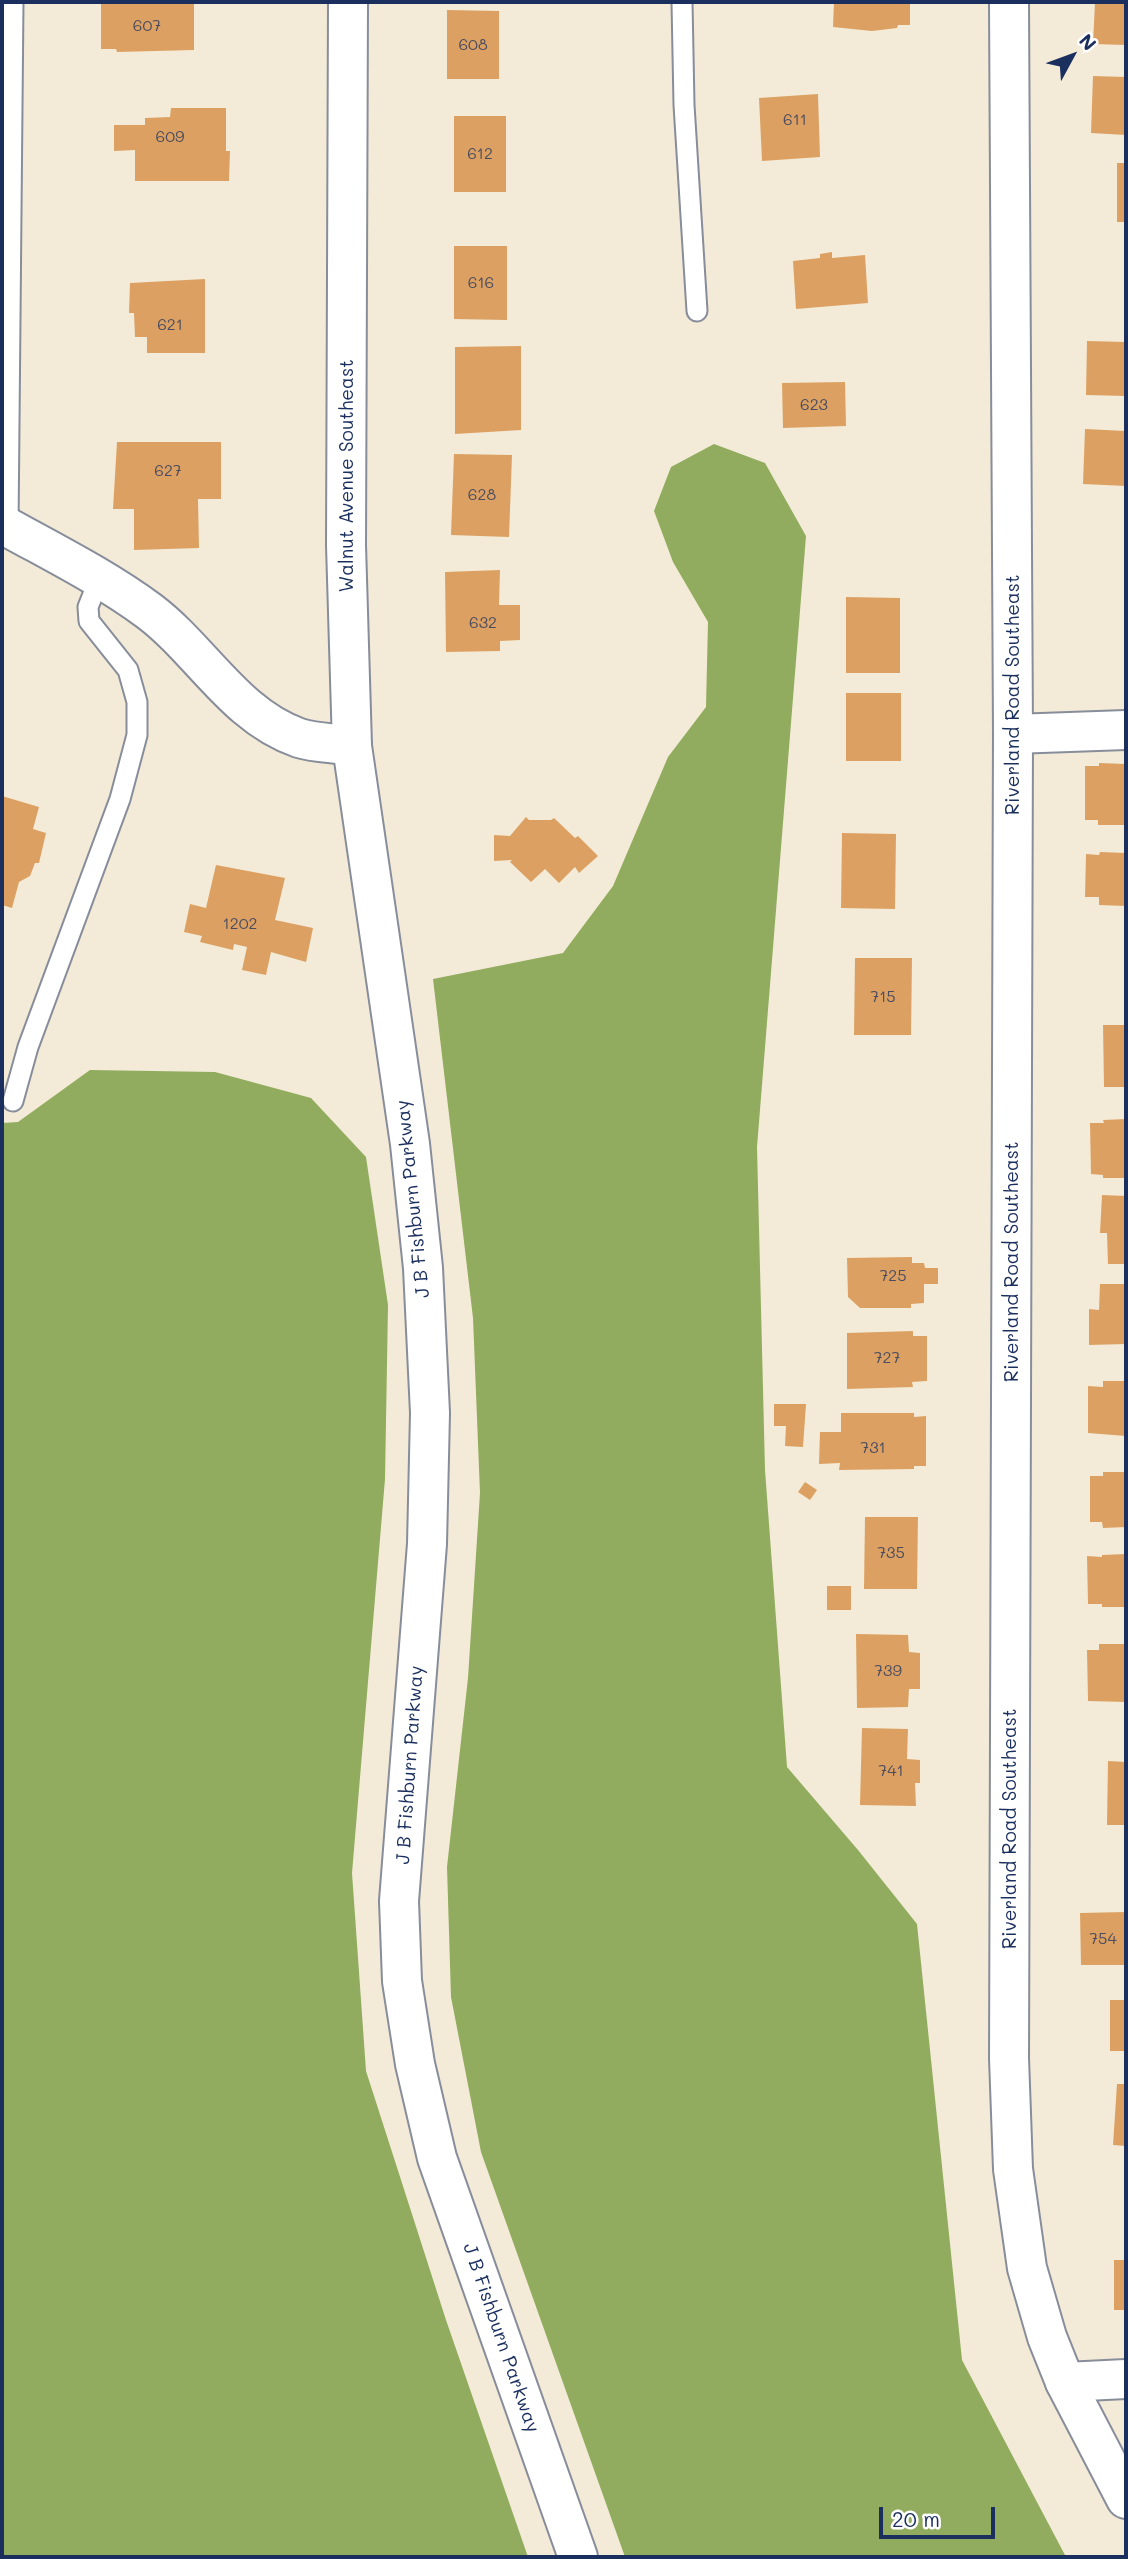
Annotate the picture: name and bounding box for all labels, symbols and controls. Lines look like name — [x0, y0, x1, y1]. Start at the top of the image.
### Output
house number: 607 — [133, 16, 161, 36]
north arrow — [1037, 21, 1107, 91]
text: N — [1074, 28, 1102, 56]
house number: 608 — [458, 35, 488, 55]
house number: 611 — [783, 110, 807, 130]
house number: 609 — [156, 127, 184, 147]
house number: 612 — [467, 144, 493, 164]
house number: 616 — [468, 273, 494, 293]
house number: 621 — [157, 315, 183, 335]
street label: Walnut Avenue Southeast — [336, 359, 358, 593]
house number: 623 — [800, 395, 828, 415]
house number: 627 — [154, 461, 182, 481]
house number: 628 — [468, 485, 496, 505]
street label: Riverland Road Southeast — [1002, 575, 1024, 815]
house number: 632 — [469, 613, 497, 633]
house number: 1202 — [223, 914, 257, 934]
house number: 715 — [870, 987, 896, 1007]
street label: J B Fishburn Parkway — [391, 1099, 435, 1299]
street label: Riverland Road Southeast — [1001, 1142, 1023, 1382]
house number: 725 — [879, 1266, 907, 1286]
house number: 727 — [874, 1348, 900, 1368]
house number: 731 — [860, 1438, 886, 1458]
house number: 735 — [877, 1543, 905, 1563]
house number: 739 — [874, 1661, 902, 1681]
street label: J B Fishburn Parkway — [392, 1665, 428, 1865]
street label: Riverland Road Southeast — [999, 1709, 1021, 1949]
house number: 741 — [878, 1761, 904, 1781]
house number: 754 — [1089, 1929, 1117, 1949]
street label: J B Fishburn Parkway — [458, 2240, 544, 2436]
scale bar — [883, 2492, 998, 2536]
text: 20 m — [892, 2505, 940, 2532]

